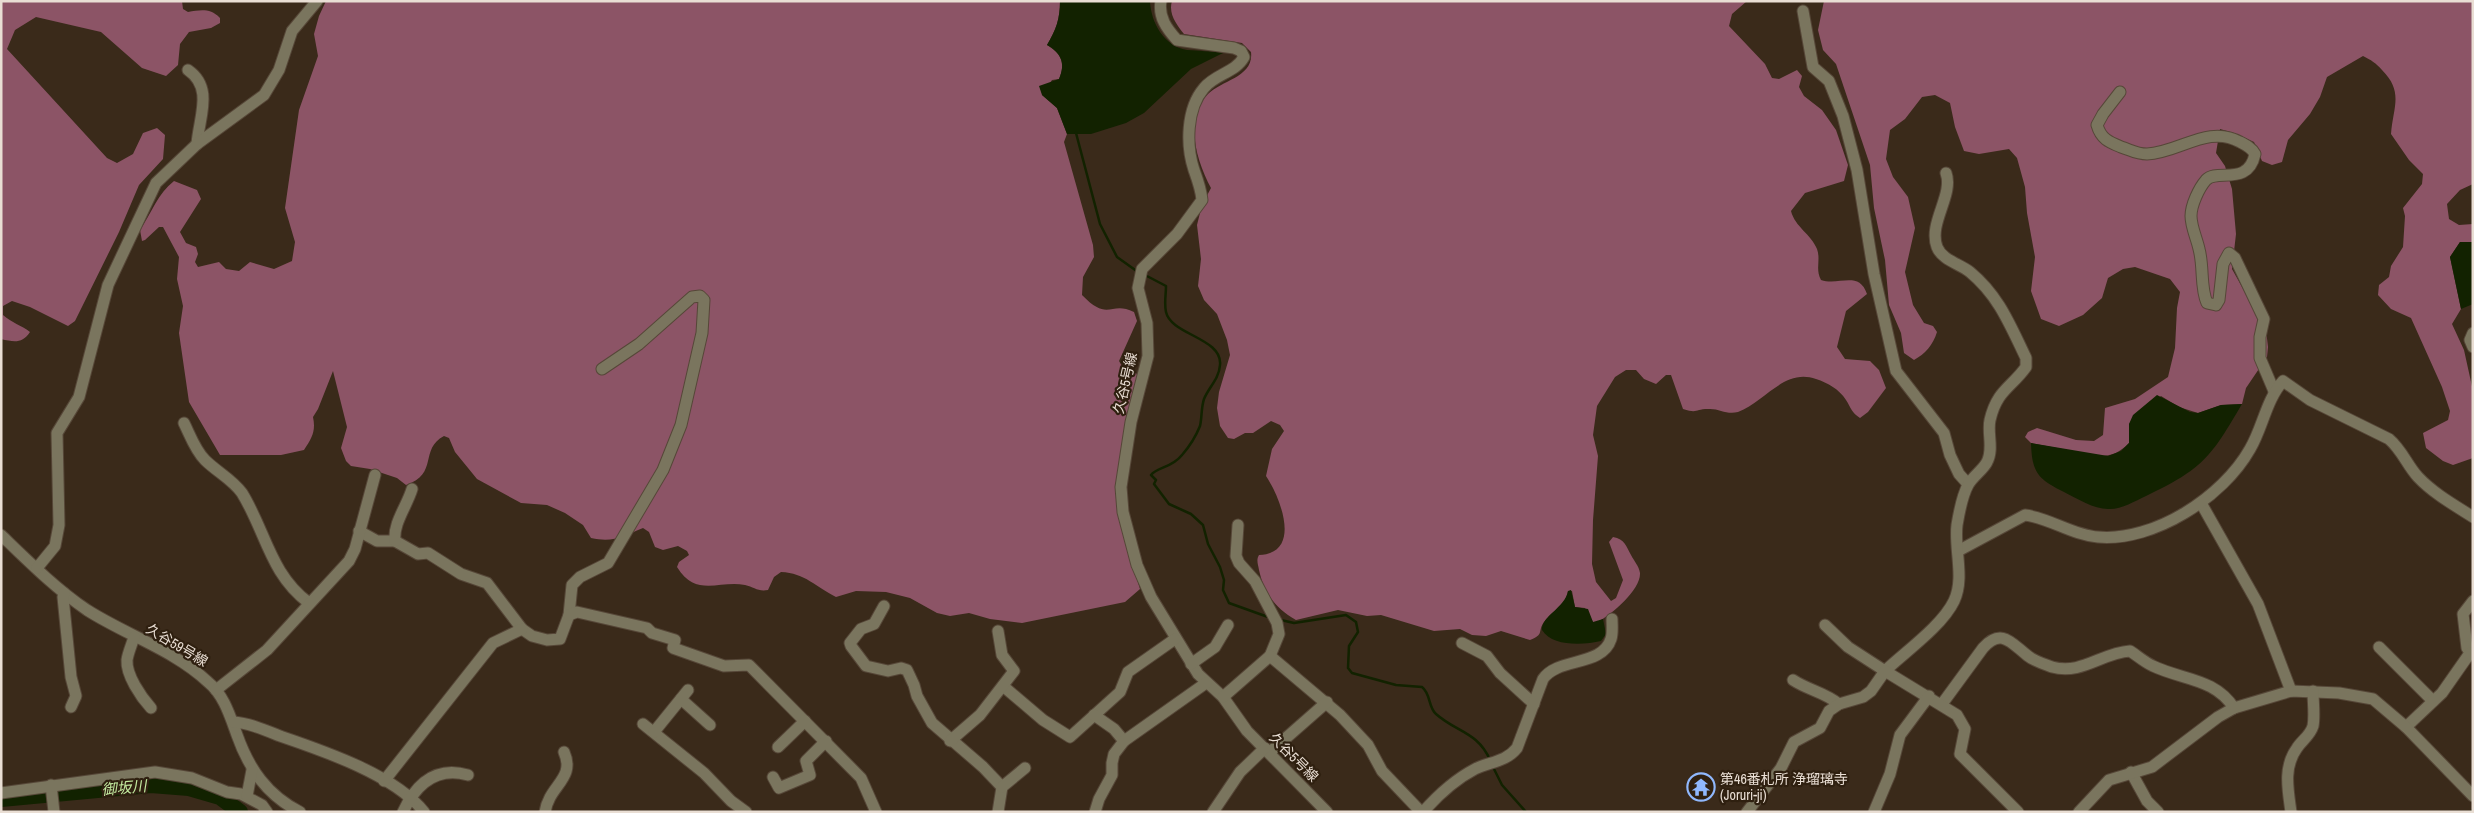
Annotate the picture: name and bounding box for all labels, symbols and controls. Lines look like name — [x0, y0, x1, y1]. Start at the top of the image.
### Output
street label: 久谷5号線 — [1109, 351, 1141, 415]
street label: 久谷59号線 — [143, 620, 211, 670]
street label: 久谷5号線 — [1266, 729, 1322, 785]
place label: 第46番札所 浄瑠璃寺 (Joruri-ji) — [1720, 770, 1848, 804]
temple icon: 第46番札所 浄瑠璃寺 (Joruri-ji) — [1686, 772, 1716, 802]
water label: 御坂川 — [101, 775, 149, 800]

